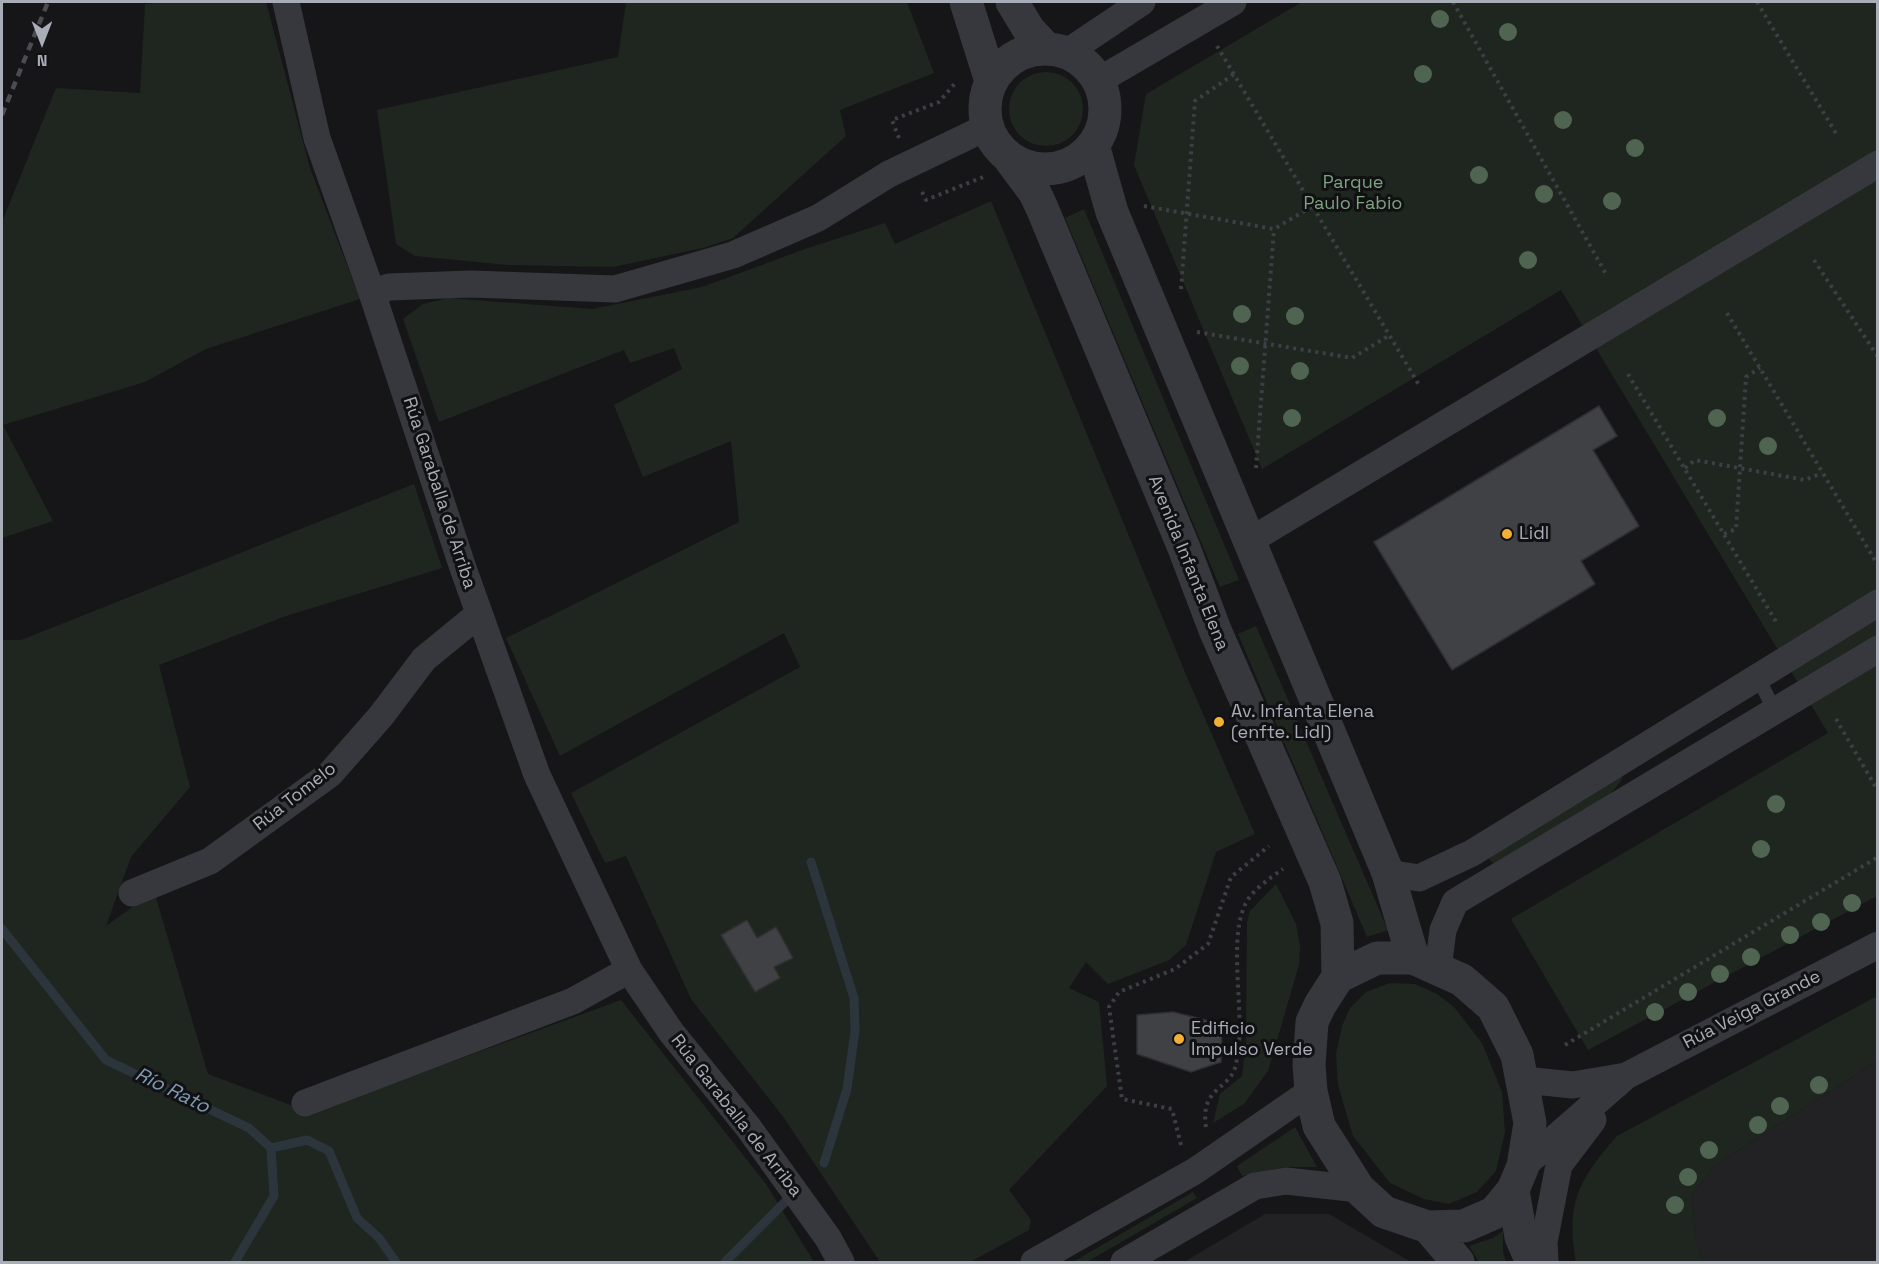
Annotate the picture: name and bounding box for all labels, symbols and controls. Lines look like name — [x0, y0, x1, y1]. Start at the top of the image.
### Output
north arrow — [12, 12, 72, 72]
text: N — [37, 50, 47, 71]
park label: Parque Paulo Fabio — [1304, 172, 1402, 214]
street label: Rúa Garaballa de Arriba — [398, 394, 480, 592]
street label: Avenida Infanta Elena — [1143, 472, 1233, 654]
place label: Lidl — [1519, 523, 1549, 545]
marker: Lidl — [1500, 527, 1514, 541]
place label: Av. Infanta Elena (enfte. Lidl) — [1231, 701, 1374, 744]
marker: Av. Infanta Elena (enfte. Lidl) — [1212, 715, 1226, 729]
street label: Rúa Tomelo — [249, 758, 341, 836]
street label: Rúa Veiga Grande — [1680, 966, 1824, 1054]
place label: Edificio Impulso Verde — [1191, 1018, 1313, 1060]
street label: Rúa Garaballa de Arriba — [666, 1030, 806, 1202]
marker: Edificio Impulso Verde — [1172, 1032, 1186, 1046]
water label: Río Rato — [131, 1063, 213, 1119]

